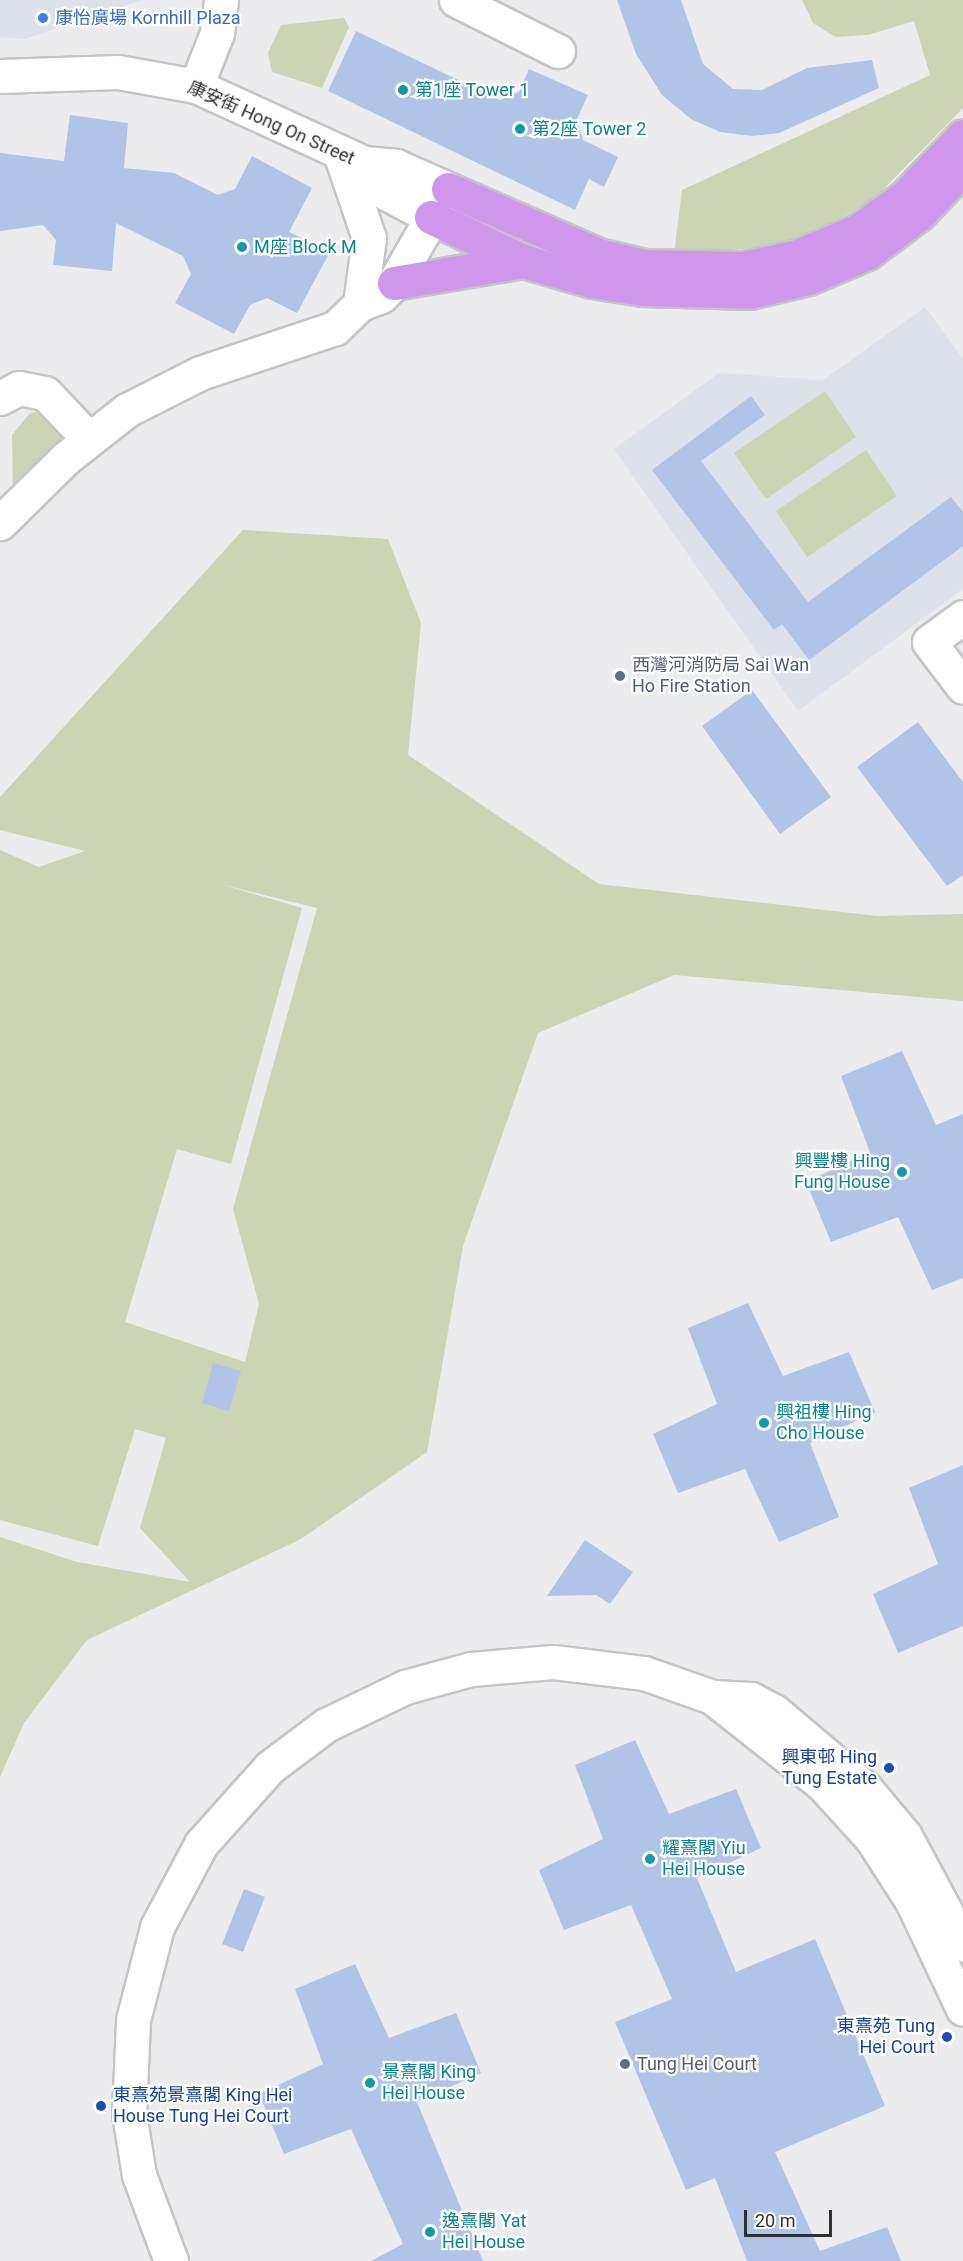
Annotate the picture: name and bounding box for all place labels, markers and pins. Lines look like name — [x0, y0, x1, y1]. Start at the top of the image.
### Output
place label: 康怡廣場 Kornhill Plaza — [55, 7, 241, 29]
marker: 康怡廣場 Kornhill Plaza — [36, 11, 50, 25]
place label: 第1座 Tower 1 — [415, 79, 529, 101]
marker: 第1座 Tower 1 — [396, 83, 410, 97]
place label: 第2座 Tower 2 — [532, 118, 646, 140]
marker: 第2座 Tower 2 — [513, 122, 527, 136]
place label: M座 Block M — [254, 236, 357, 258]
marker: M座 Block M — [235, 240, 249, 254]
place label: 西灣河消防局 Sai Wan Ho Fire Station — [632, 655, 809, 698]
marker: 西灣河消防局 Sai Wan Ho Fire Station — [613, 669, 627, 683]
place label: 興豐樓 Hing Fung House — [794, 1151, 890, 1194]
marker: 興豐樓 Hing Fung House — [895, 1165, 909, 1179]
place label: 興祖樓 Hing Cho House — [776, 1402, 872, 1444]
marker: 興祖樓 Hing Cho House — [757, 1416, 771, 1430]
place label: 興東邨 Hing Tung Estate — [781, 1747, 877, 1790]
marker: 興東邨 Hing Tung Estate — [882, 1761, 896, 1775]
place label: 耀熹閣 Yiu Hei House — [662, 1838, 746, 1880]
marker: 耀熹閣 Yiu Hei House — [643, 1852, 657, 1866]
place label: 東熹苑 Tung Hei Court — [837, 2016, 935, 2058]
marker: 東熹苑 Tung Hei Court — [940, 2030, 954, 2044]
place label: Tung Hei Court — [637, 2053, 757, 2075]
marker: Tung Hei Court — [618, 2057, 632, 2071]
place label: 景熹閣 King Hei House — [382, 2062, 476, 2104]
marker: 景熹閣 King Hei House — [363, 2076, 377, 2090]
place label: 東熹苑景熹閣 King Hei House Tung Hei Court — [113, 2085, 292, 2128]
marker: 東熹苑景熹閣 King Hei House Tung Hei Court — [94, 2099, 108, 2113]
place label: 逸熹閣 Yat Hei House — [442, 2211, 526, 2254]
marker: 逸熹閣 Yat Hei House — [423, 2225, 437, 2239]

